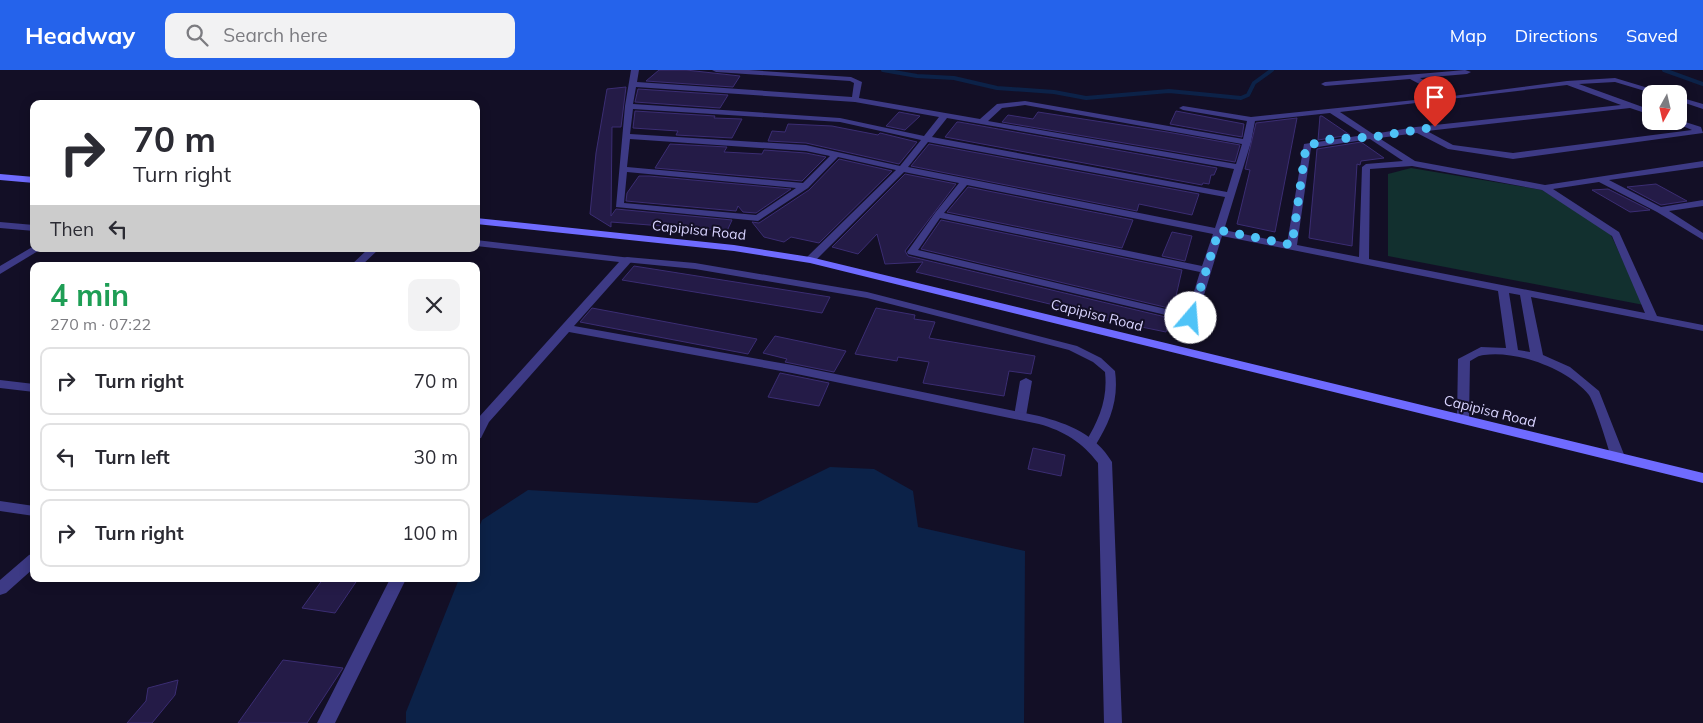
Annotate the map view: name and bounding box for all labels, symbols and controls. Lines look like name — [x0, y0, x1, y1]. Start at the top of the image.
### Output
search box — [165, 13, 515, 58]
text: Headway — [25, 20, 135, 50]
icon: search — [183, 21, 211, 49]
text: Search here — [223, 23, 328, 47]
text: Map — [1450, 24, 1487, 47]
text: Directions — [1515, 24, 1598, 47]
text: Saved — [1626, 24, 1678, 47]
pin — [1414, 76, 1456, 127]
icon: arrive — [1421, 83, 1449, 111]
north arrow — [1642, 85, 1688, 130]
map controls — [1642, 85, 1687, 130]
text: 70 m — [133, 117, 216, 161]
icon: right — [50, 120, 115, 185]
text: Turn right — [133, 160, 231, 188]
icon: left — [104, 215, 132, 243]
street label: Capipisa Road — [651, 216, 747, 244]
text: Then — [50, 217, 94, 241]
text: 4 min — [50, 276, 129, 314]
button: close — [408, 279, 460, 331]
position arrow — [1164, 291, 1216, 343]
street label: Capipisa Road — [1049, 295, 1145, 335]
text: 270 m · 07:22 — [50, 314, 151, 334]
icon: right — [52, 367, 80, 395]
text: Turn right — [95, 369, 184, 393]
text: 70 m — [414, 369, 458, 393]
street label: Capipisa Road — [1442, 391, 1538, 431]
icon: left — [52, 443, 80, 471]
text: Turn left — [95, 445, 170, 469]
text: 30 m — [414, 445, 458, 469]
icon: right — [52, 519, 80, 547]
text: Turn right — [95, 521, 184, 545]
text: 100 m — [402, 521, 458, 545]

